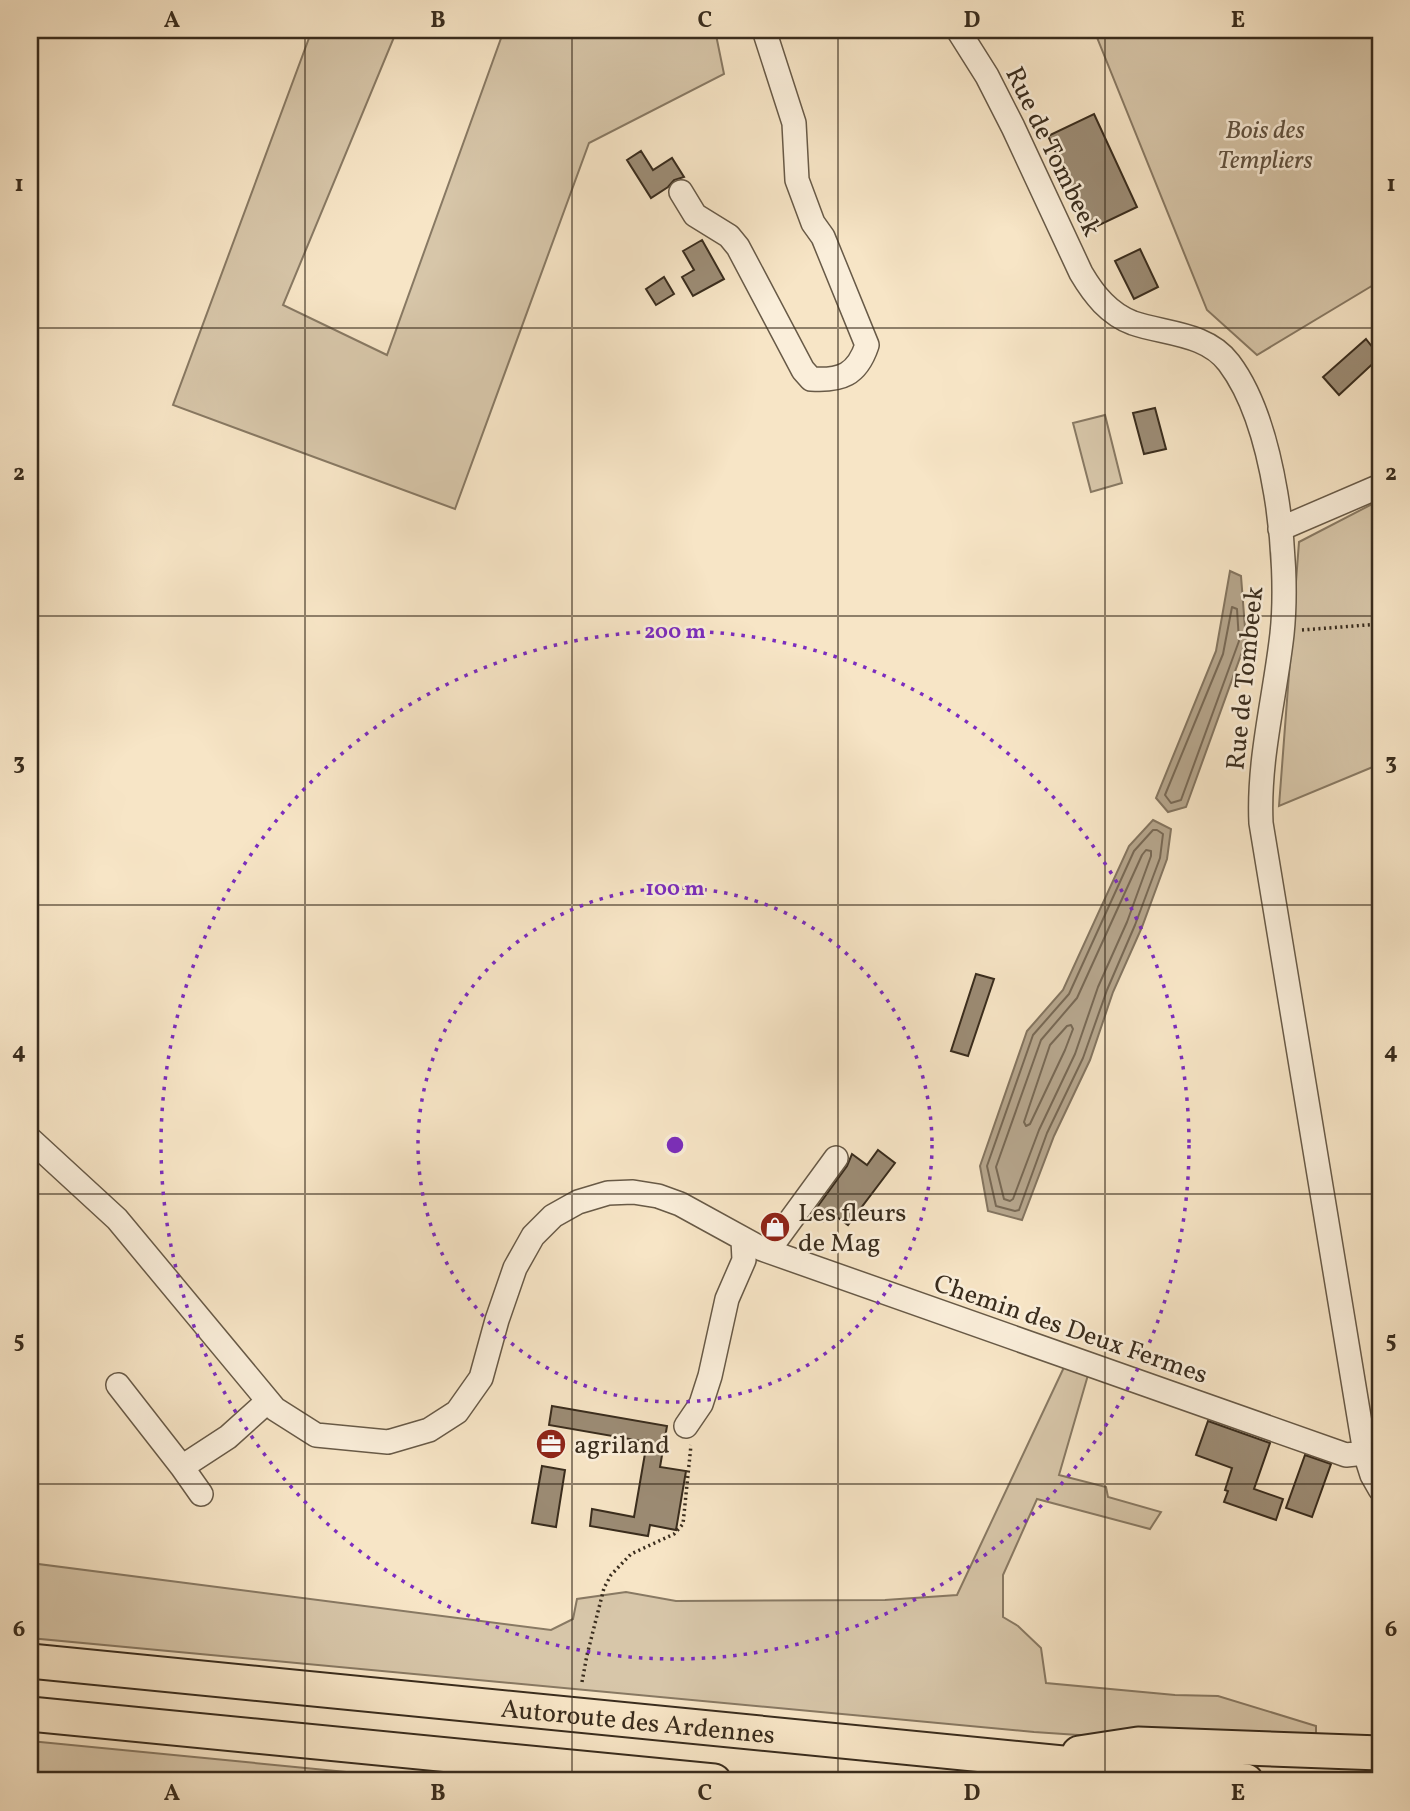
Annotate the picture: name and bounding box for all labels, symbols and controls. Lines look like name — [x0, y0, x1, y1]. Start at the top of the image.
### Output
text: A — [164, 5, 180, 37]
text: B — [430, 5, 446, 37]
text: C — [698, 5, 712, 37]
text: D — [964, 5, 981, 37]
text: E — [1231, 5, 1245, 37]
street label: Rue de Tombeek — [996, 61, 1109, 243]
park label: Bois des Templiers — [1217, 113, 1313, 179]
text: 1 — [14, 169, 24, 201]
text: 1 — [1386, 169, 1396, 201]
text: 2 — [13, 458, 25, 490]
text: 2 — [1385, 458, 1397, 490]
street label: Rue de Tombeek — [1218, 585, 1274, 772]
text: 200 m — [644, 618, 706, 647]
text: 3 — [13, 747, 25, 779]
text: 3 — [1385, 747, 1397, 779]
text: 100 m — [645, 875, 705, 904]
text: 4 — [12, 1036, 26, 1068]
text: 4 — [1384, 1036, 1398, 1068]
centre of rings — [663, 1133, 687, 1157]
place label: Les fleurs de Mag — [798, 1196, 906, 1262]
shop icon: Les fleurs de Mag — [758, 1210, 792, 1244]
street label: Chemin des Deux Fermes — [929, 1266, 1212, 1394]
text: 5 — [13, 1325, 25, 1357]
text: 5 — [1385, 1325, 1397, 1357]
office icon: agriland — [534, 1427, 568, 1461]
place label: agriland — [574, 1428, 670, 1464]
text: 6 — [13, 1614, 25, 1646]
text: 6 — [1385, 1614, 1397, 1646]
street label: Autoroute des Ardennes — [499, 1692, 777, 1754]
text: A — [164, 1778, 180, 1810]
text: B — [430, 1778, 446, 1810]
text: C — [698, 1778, 712, 1810]
text: D — [964, 1778, 981, 1810]
text: E — [1231, 1778, 1245, 1810]

